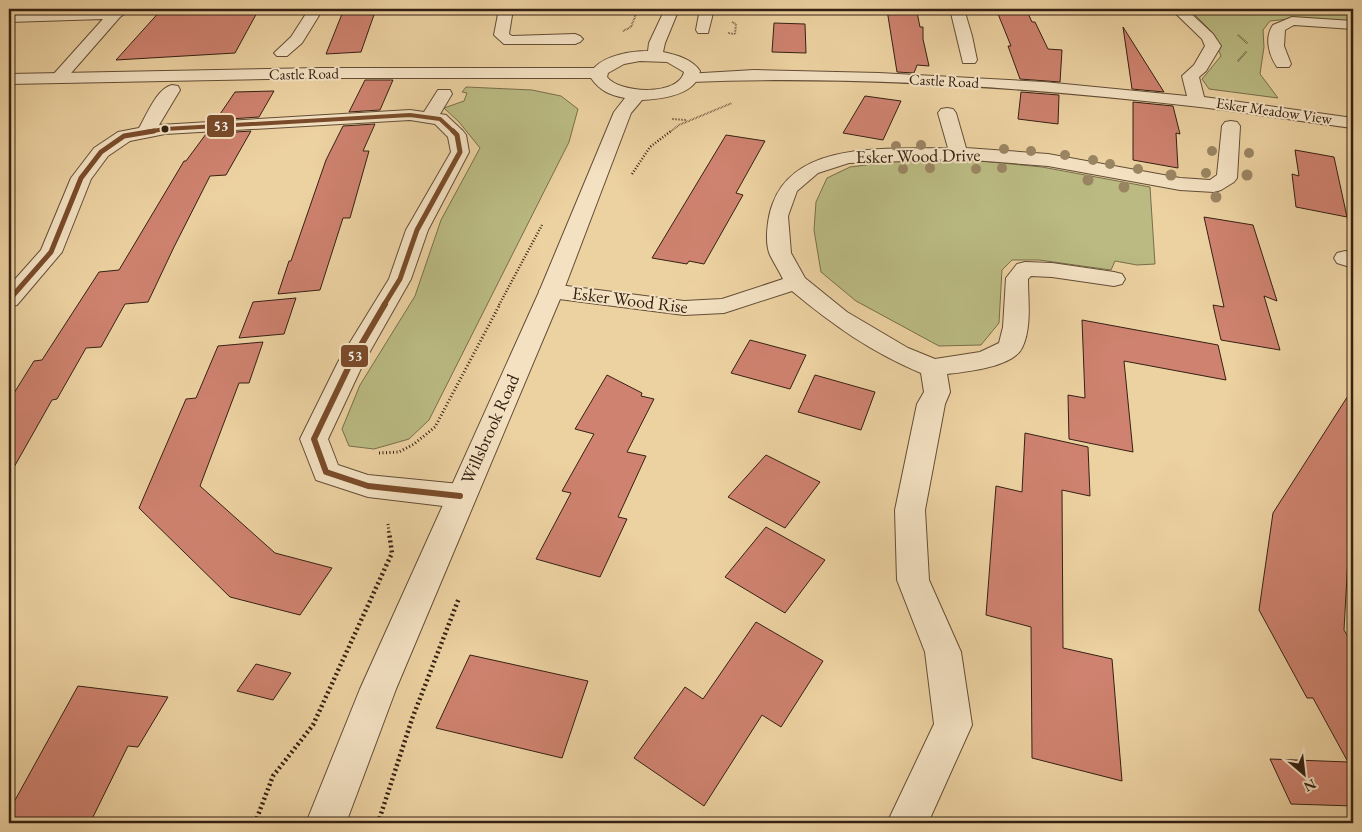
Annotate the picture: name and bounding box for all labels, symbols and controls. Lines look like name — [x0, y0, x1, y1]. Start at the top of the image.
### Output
street label: Castle Road — [269, 63, 340, 84]
street label: Castle Road — [909, 69, 980, 92]
street label: Esker Meadow View — [1215, 93, 1334, 128]
line badge: 53 — [206, 114, 235, 138]
text: 53 — [214, 117, 228, 135]
unlabelled marker — [160, 124, 170, 134]
street label: Esker Wood Drive — [855, 143, 981, 168]
street label: Esker Wood Rise — [571, 281, 689, 318]
line badge: 53 — [340, 344, 369, 368]
text: 53 — [348, 347, 362, 365]
street label: Willsbrook Road — [455, 370, 524, 487]
north arrow — [1280, 750, 1330, 800]
text: N — [1300, 775, 1319, 796]

